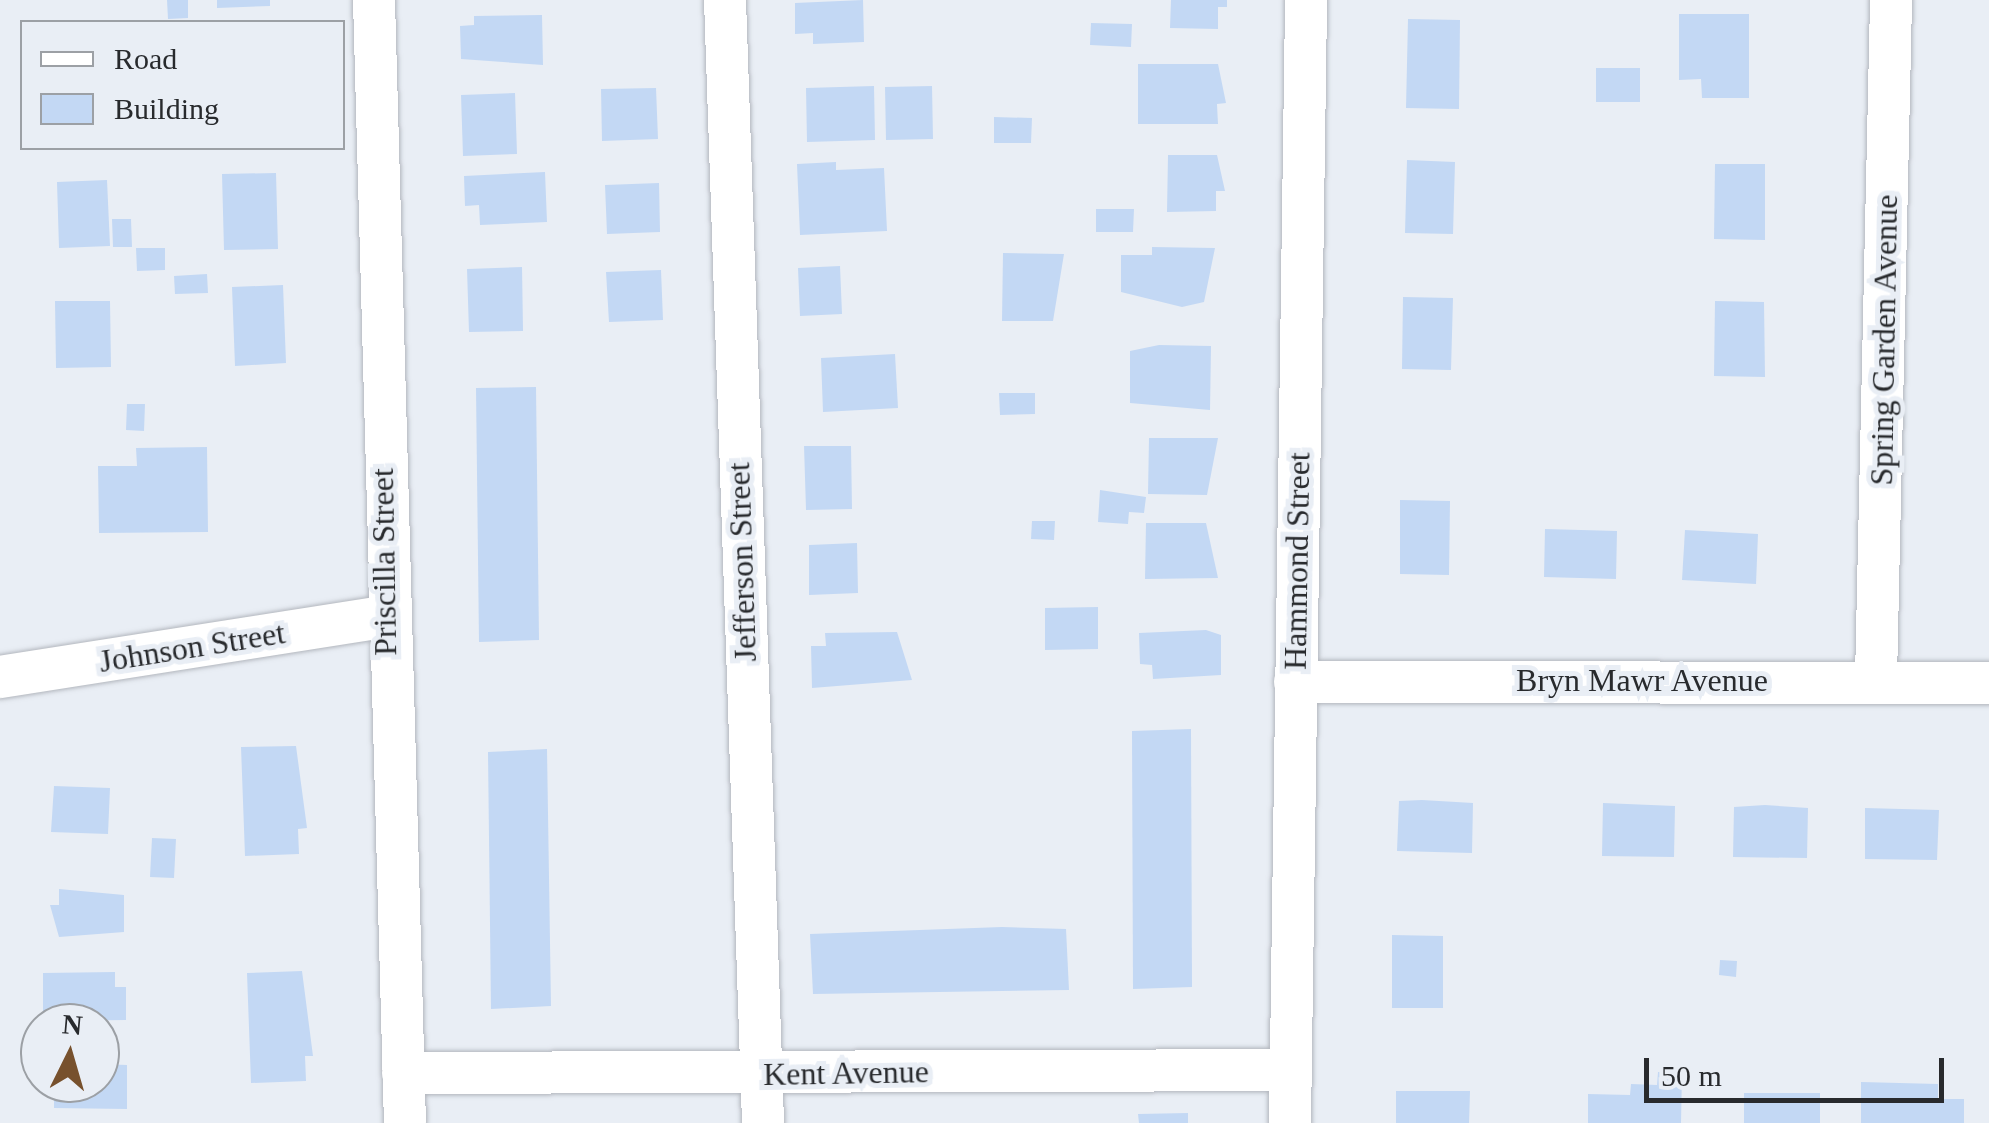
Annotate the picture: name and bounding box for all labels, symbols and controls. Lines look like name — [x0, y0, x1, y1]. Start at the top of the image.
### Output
legend — [20, 20, 345, 150]
text: Road — [114, 42, 177, 75]
text: Building — [114, 92, 219, 125]
street label: Spring Garden Avenue — [1862, 193, 1906, 487]
street label: Hammond Street — [1276, 452, 1318, 670]
street label: Jefferson Street — [719, 462, 765, 662]
street label: Priscilla Street — [363, 468, 405, 656]
street label: Johnson Street — [96, 613, 288, 681]
street label: Bryn Mawr Avenue — [1515, 661, 1769, 699]
north arrow — [20, 1003, 120, 1103]
text: N — [61, 1008, 84, 1041]
scale bar — [1649, 1038, 1949, 1100]
street label: Kent Avenue — [762, 1052, 930, 1094]
text: 50 m — [1661, 1059, 1722, 1092]

